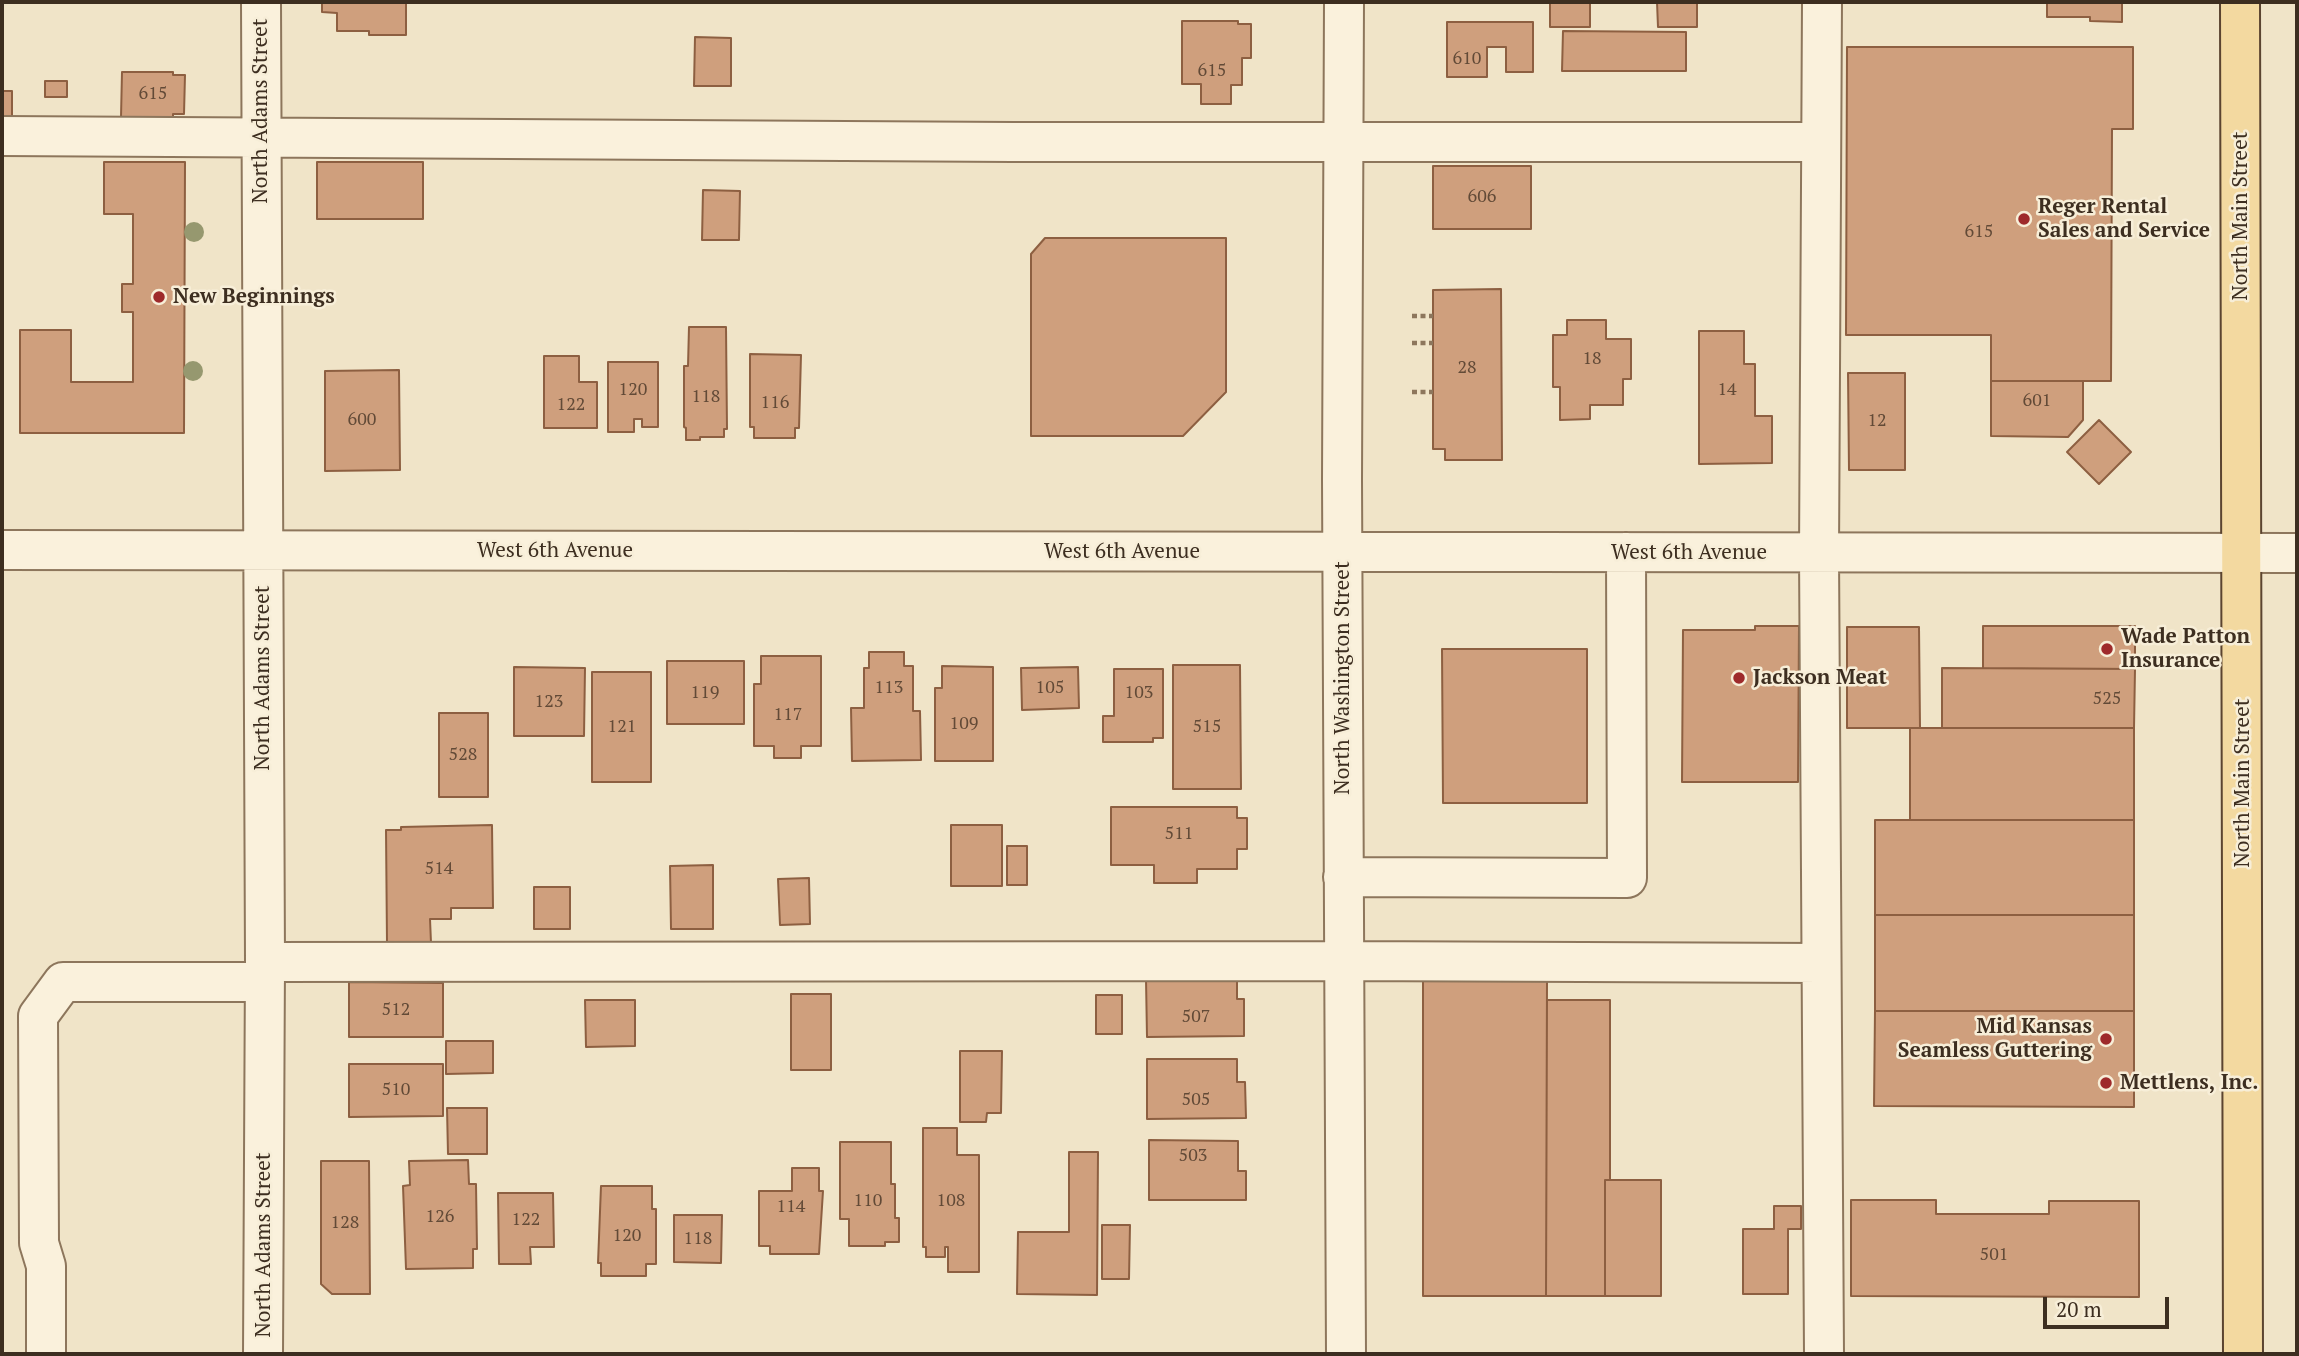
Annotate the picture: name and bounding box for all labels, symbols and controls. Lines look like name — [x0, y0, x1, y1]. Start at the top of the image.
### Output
street label: North Adams Street — [248, 18, 274, 204]
house number: 610 — [1453, 48, 1481, 70]
house number: 615 — [1198, 60, 1226, 82]
house number: 615 — [139, 83, 167, 105]
street label: North Main Street — [2228, 131, 2254, 301]
house number: 606 — [1468, 186, 1496, 208]
place label: Reger Rental Sales and Service — [2038, 194, 2210, 244]
marker: Reger Rental Sales and Service — [2016, 211, 2032, 227]
house number: 615 — [1965, 221, 1993, 243]
place label: New Beginnings — [173, 284, 335, 310]
marker: New Beginnings — [151, 289, 167, 305]
house number: 18 — [1582, 348, 1602, 370]
house number: 28 — [1457, 357, 1477, 379]
house number: 120 — [619, 379, 647, 401]
house number: 14 — [1717, 379, 1737, 401]
house number: 118 — [692, 386, 720, 408]
house number: 601 — [2023, 390, 2051, 412]
house number: 116 — [761, 392, 789, 414]
house number: 122 — [557, 394, 585, 416]
house number: 600 — [348, 409, 376, 431]
house number: 12 — [1867, 410, 1887, 432]
street label: West 6th Avenue — [477, 538, 633, 564]
street label: West 6th Avenue — [1044, 539, 1200, 565]
street label: West 6th Avenue — [1611, 540, 1767, 566]
street label: North Washington Street — [1330, 561, 1356, 795]
street label: North Adams Street — [250, 585, 276, 771]
place label: Wade Patton Insurance — [2121, 624, 2250, 674]
marker: Wade Patton Insurance — [2099, 641, 2115, 657]
place label: Jackson Meat — [1753, 665, 1887, 691]
marker: Jackson Meat — [1731, 670, 1747, 686]
house number: 113 — [875, 677, 903, 699]
house number: 105 — [1036, 677, 1064, 699]
house number: 119 — [691, 682, 719, 704]
house number: 103 — [1125, 682, 1153, 704]
house number: 525 — [2093, 688, 2121, 710]
house number: 123 — [535, 691, 563, 713]
street label: North Main Street — [2230, 698, 2256, 868]
house number: 117 — [774, 704, 802, 726]
house number: 109 — [950, 713, 978, 735]
house number: 121 — [608, 716, 636, 738]
house number: 515 — [1193, 716, 1221, 738]
house number: 528 — [449, 744, 477, 766]
house number: 511 — [1165, 823, 1193, 845]
house number: 514 — [425, 858, 453, 880]
house number: 512 — [382, 999, 410, 1021]
house number: 507 — [1182, 1006, 1210, 1028]
place label: Mid Kansas Seamless Guttering — [1898, 1014, 2092, 1064]
marker: Mid Kansas Seamless Guttering — [2098, 1031, 2114, 1047]
place label: Mettlens, Inc. — [2120, 1070, 2258, 1096]
marker: Mettlens, Inc. — [2098, 1075, 2114, 1091]
house number: 510 — [382, 1079, 410, 1101]
house number: 505 — [1182, 1089, 1210, 1111]
house number: 503 — [1179, 1145, 1207, 1167]
street label: North Adams Street — [251, 1152, 277, 1338]
house number: 110 — [854, 1190, 882, 1212]
house number: 108 — [937, 1190, 965, 1212]
house number: 114 — [777, 1196, 805, 1218]
house number: 126 — [426, 1206, 454, 1228]
house number: 122 — [512, 1209, 540, 1231]
house number: 128 — [331, 1212, 359, 1234]
house number: 120 — [613, 1225, 641, 1247]
house number: 118 — [684, 1228, 712, 1250]
house number: 501 — [1980, 1244, 2008, 1266]
scale bar — [2047, 1282, 2173, 1326]
text: 20 m — [2056, 1295, 2102, 1323]

